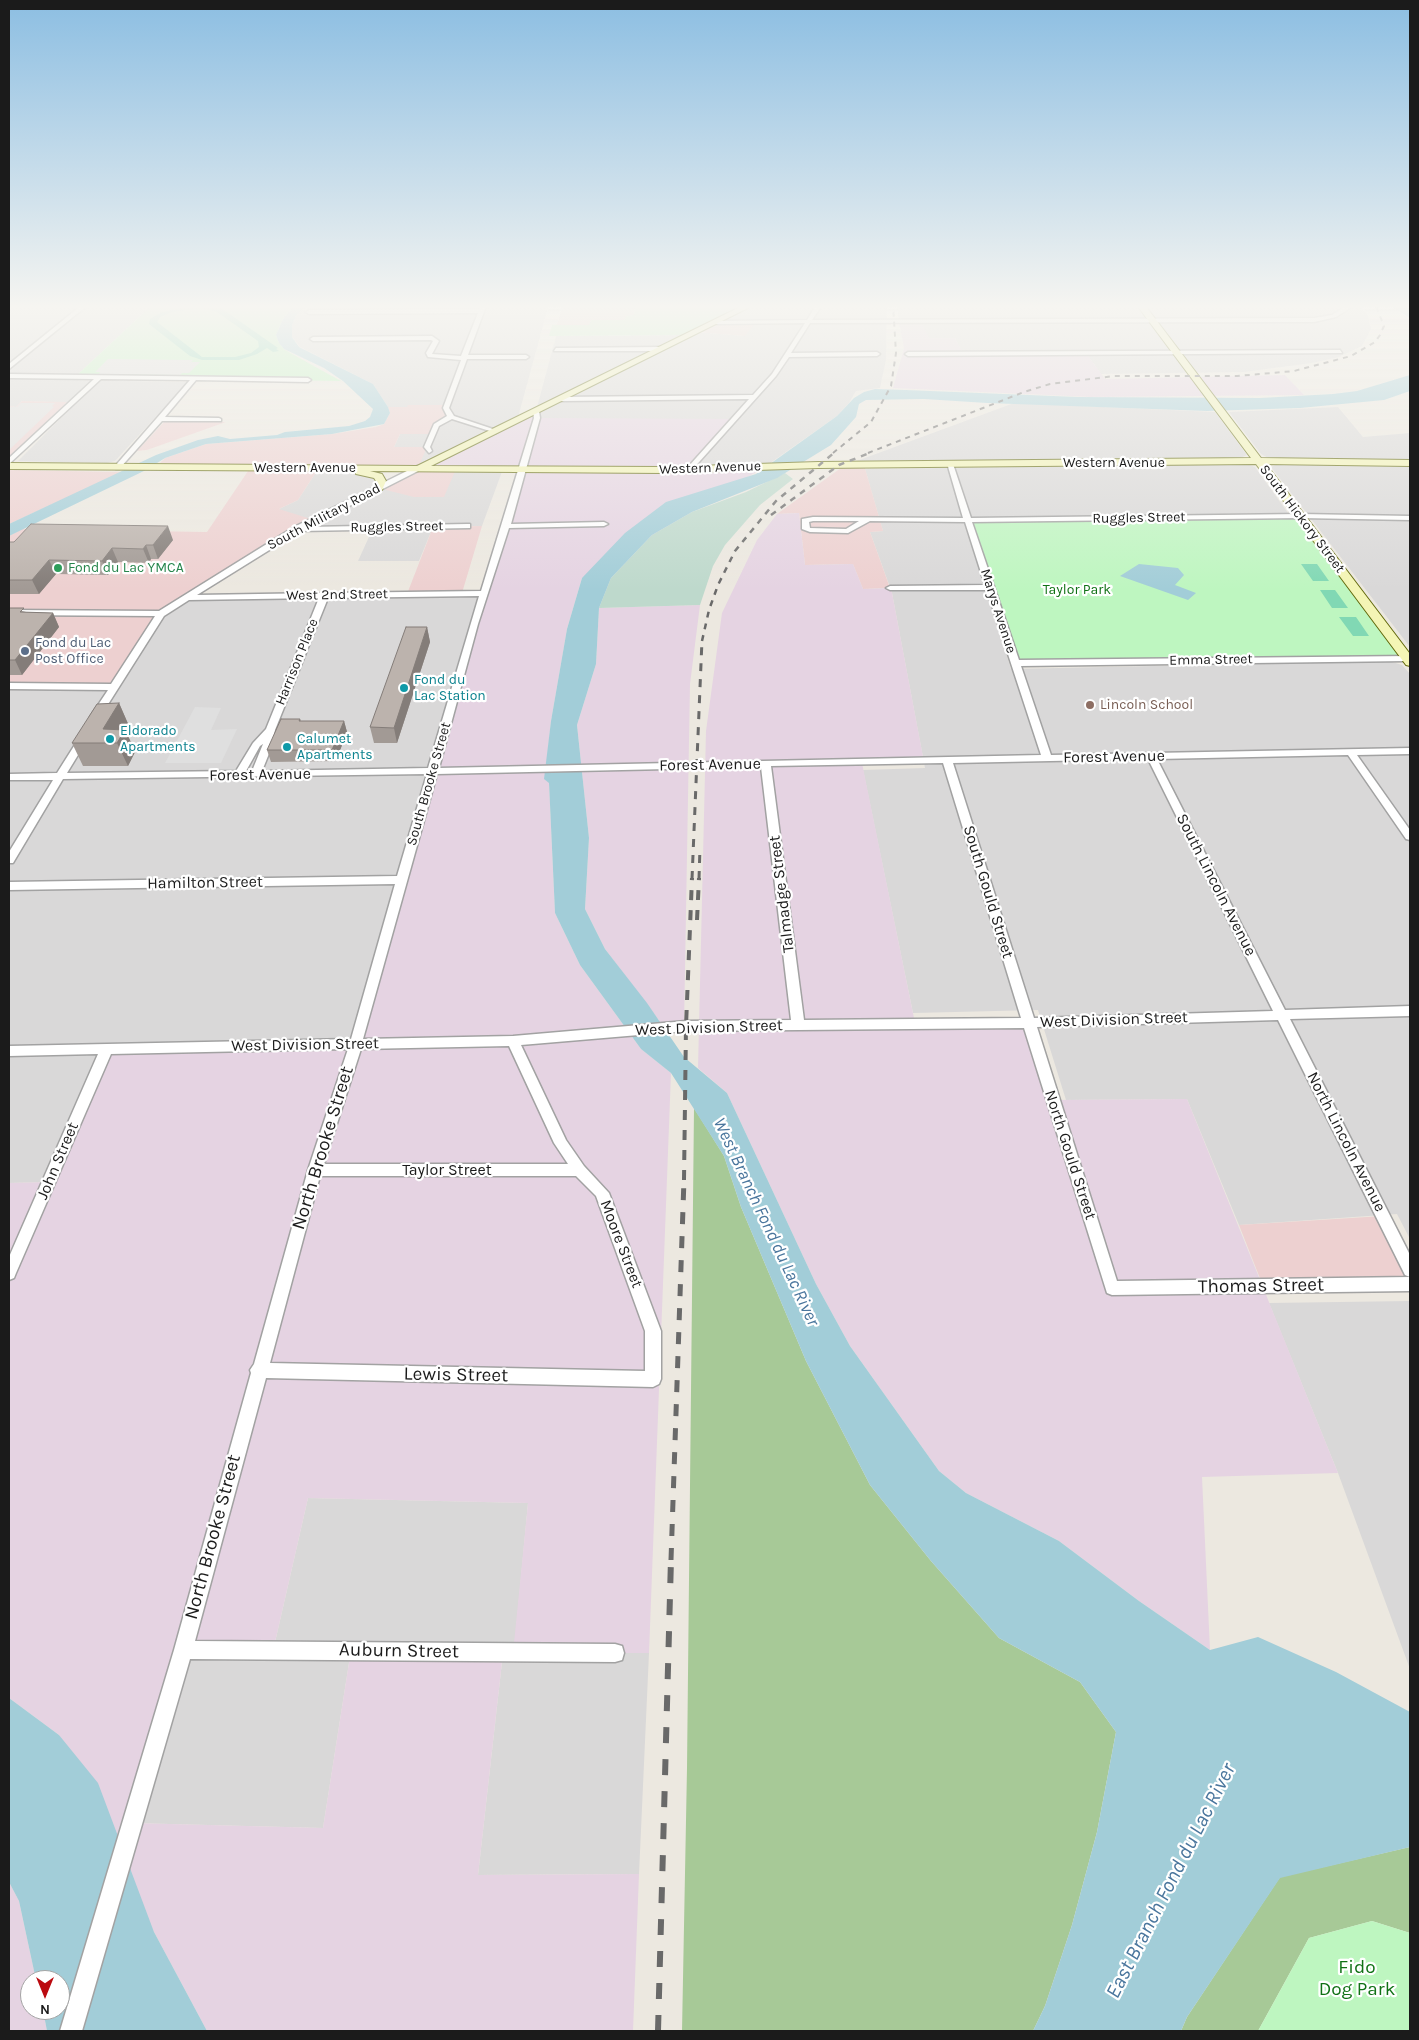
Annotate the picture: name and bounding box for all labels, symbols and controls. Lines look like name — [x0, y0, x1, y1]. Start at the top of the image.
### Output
street label: Western Avenue — [1063, 455, 1165, 471]
street label: Western Avenue — [659, 458, 761, 478]
street label: Western Avenue — [254, 460, 356, 476]
street label: South Hickory Street — [1256, 462, 1348, 576]
street label: South Military Road — [264, 480, 384, 554]
street label: Ruggles Street — [1092, 509, 1186, 527]
street label: Ruggles Street — [350, 518, 444, 536]
place label: Fond du Lac YMCA — [68, 560, 184, 576]
marker: Fond du Lac YMCA — [52, 562, 64, 574]
street label: Marys Avenue — [976, 567, 1020, 655]
park label: Taylor Park — [1043, 582, 1111, 598]
street label: West 2nd Street — [286, 586, 388, 604]
street label: Harrison Place — [272, 616, 322, 708]
place label: Fond du Lac Post Office — [35, 635, 111, 668]
marker: Fond du Lac Post Office — [19, 645, 31, 657]
street label: Emma Street — [1169, 651, 1253, 669]
place label: Fond du Lac Station — [414, 672, 486, 704]
marker: Fond du Lac Station — [398, 682, 410, 694]
place label: Lincoln School — [1100, 697, 1193, 713]
marker: Lincoln School — [1084, 699, 1096, 711]
street label: South Brooke Street — [403, 720, 455, 848]
place label: Eldorado Apartments — [120, 723, 196, 756]
place label: Calumet Apartments — [297, 731, 373, 764]
marker: Eldorado Apartments — [104, 733, 116, 745]
marker: Calumet Apartments — [281, 741, 293, 753]
street label: Forest Avenue — [1063, 747, 1165, 767]
street label: Forest Avenue — [659, 755, 761, 775]
street label: Forest Avenue — [209, 765, 311, 785]
street label: South Lincoln Avenue — [1172, 811, 1260, 959]
street label: South Gould Street — [959, 823, 1017, 961]
street label: Talmadge Street — [765, 834, 799, 954]
street label: Hamilton Street — [147, 872, 263, 894]
street label: West Division Street — [1040, 1008, 1188, 1032]
street label: West Division Street — [635, 1016, 783, 1040]
street label: West Division Street — [231, 1034, 379, 1056]
street label: North Brooke Street — [287, 1063, 359, 1233]
street label: North Lincoln Avenue — [1302, 1069, 1390, 1215]
street label: North Gould Street — [1040, 1088, 1100, 1222]
water label: West Branch Fond du Lac River — [708, 1114, 824, 1330]
street label: John Street — [33, 1119, 83, 1203]
street label: Taylor Street — [402, 1160, 492, 1180]
street label: Moore Street — [595, 1197, 647, 1291]
street label: Thomas Street — [1198, 1274, 1324, 1298]
street label: Lewis Street — [403, 1363, 509, 1387]
street label: North Brooke Street — [180, 1452, 246, 1622]
street label: Auburn Street — [339, 1639, 459, 1663]
water label: East Branch Fond du Lac River — [1101, 1759, 1241, 2003]
park label: Fido Dog Park — [1319, 1957, 1395, 2001]
north arrow — [20, 1970, 70, 2020]
text: N — [40, 2001, 50, 2018]

